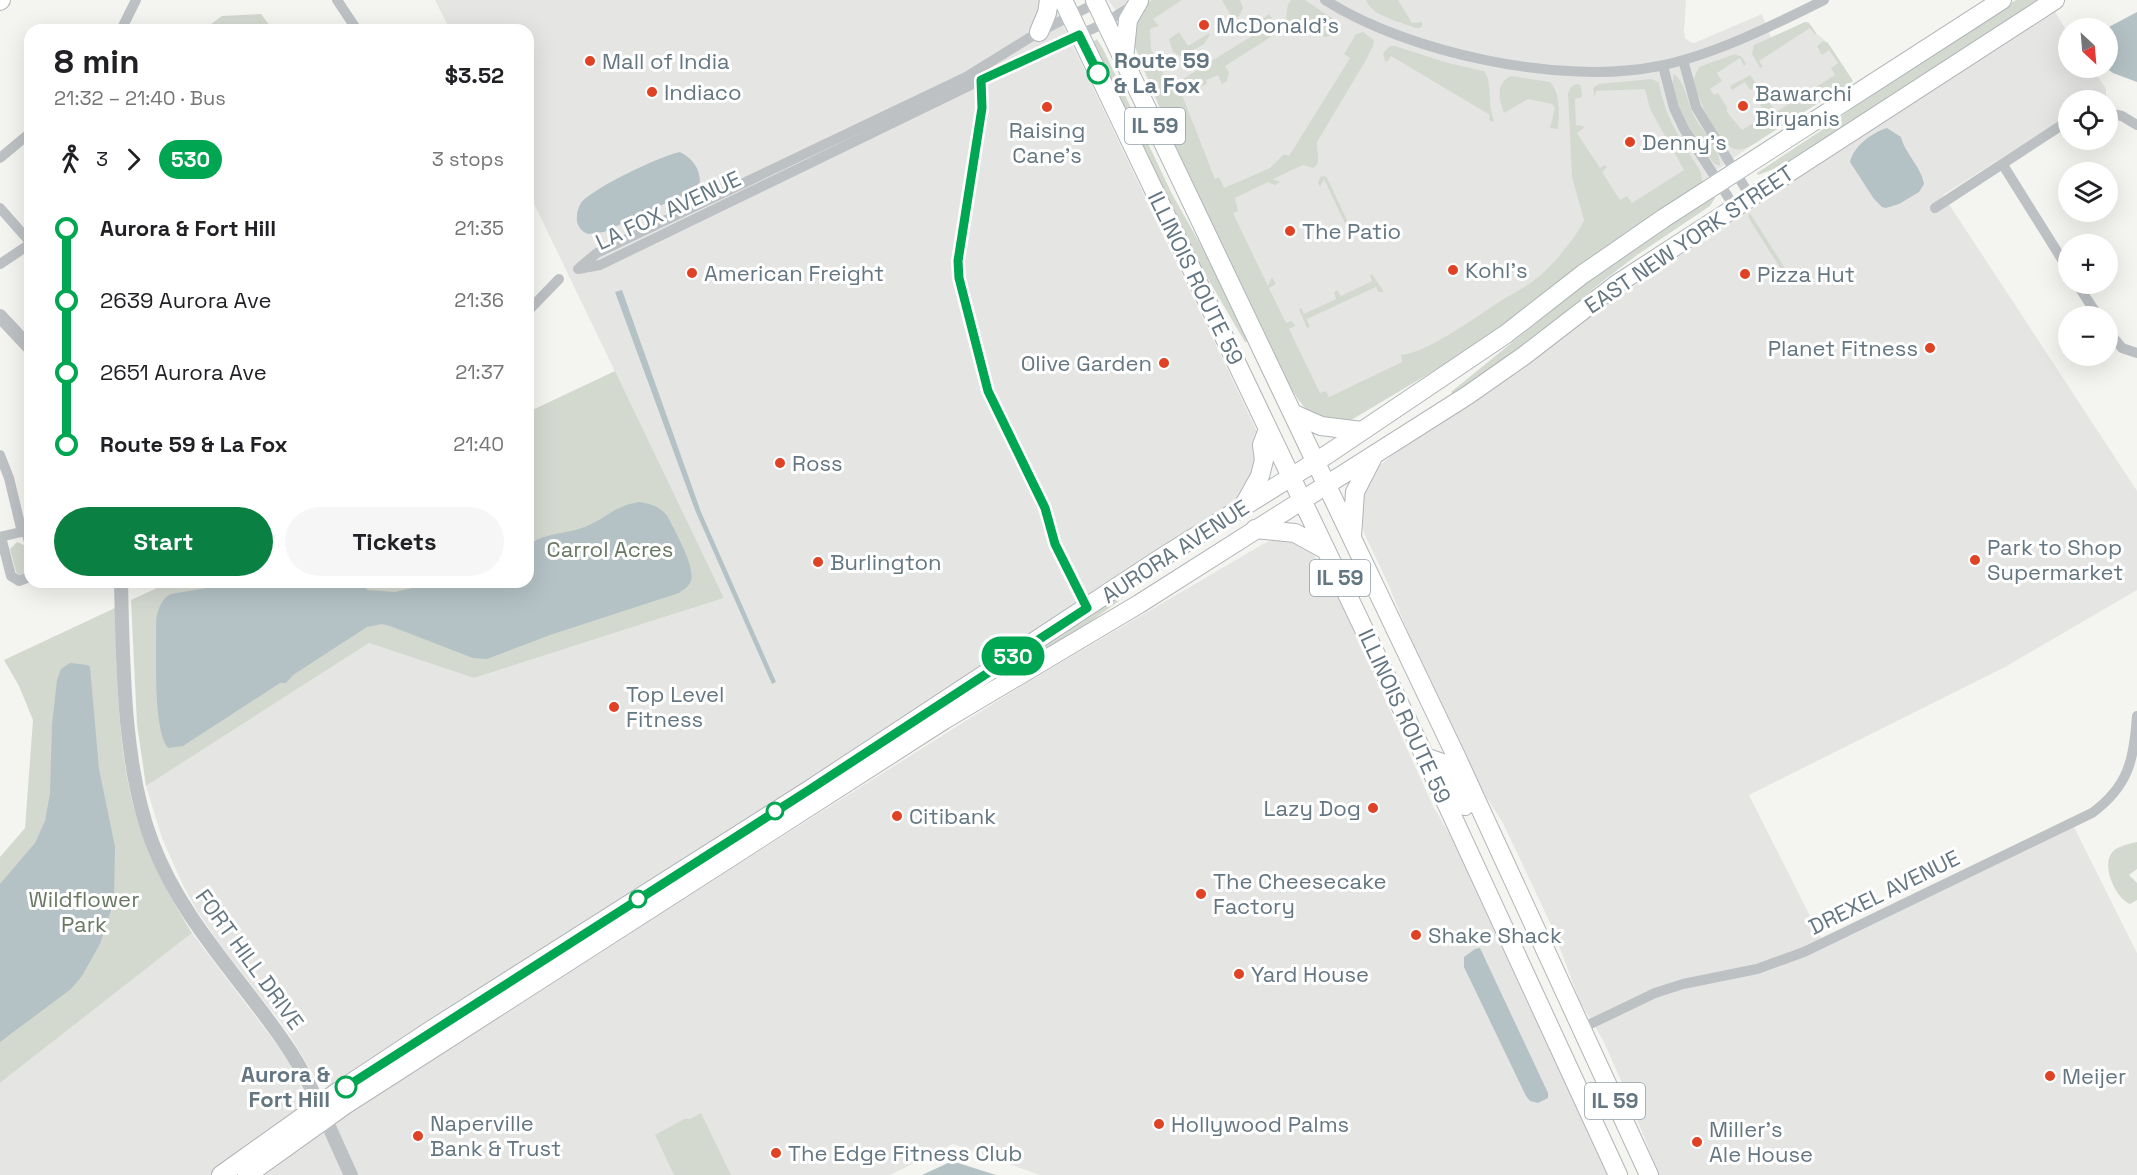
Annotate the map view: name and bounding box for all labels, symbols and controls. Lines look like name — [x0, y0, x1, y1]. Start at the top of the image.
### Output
place label: McDonald's — [1216, 11, 1339, 39]
marker: McDonald's — [1197, 18, 1211, 32]
north arrow — [2058, 18, 2118, 78]
map controls — [2058, 18, 2118, 366]
text: 8 min — [54, 41, 139, 83]
place label: Route 59 & La Fox — [1114, 46, 1210, 99]
place label: Mall of India — [602, 47, 730, 75]
marker: Mall of India — [583, 54, 597, 68]
text: $3.52 — [445, 61, 504, 89]
marker: Route 59 & La Fox — [1087, 62, 1109, 84]
place label: Indiaco — [664, 78, 742, 106]
place label: Bawarchi Biryanis — [1755, 79, 1852, 132]
text: 21:32 – 21:40 · Bus — [54, 85, 226, 111]
marker: Indiaco — [645, 85, 659, 99]
button: locate — [2058, 90, 2118, 150]
marker: Bawarchi Biryanis — [1736, 99, 1750, 113]
marker: Raising Cane's — [1040, 100, 1054, 114]
road number: IL 59 — [1125, 108, 1185, 144]
place label: Raising Cane's — [1009, 116, 1085, 169]
place label: Denny's — [1642, 128, 1727, 156]
marker: Denny's — [1623, 135, 1637, 149]
icon: walk — [54, 143, 87, 176]
icon: forward — [117, 143, 150, 176]
text: 3 — [96, 146, 108, 172]
text: 530 — [171, 146, 210, 173]
text: 3 stops — [432, 146, 504, 172]
street label: EAST NEW YORK STREET — [1579, 158, 1799, 319]
button: layers — [2058, 162, 2118, 222]
street label: LA FOX AVENUE — [591, 164, 745, 256]
street label: ILLINOIS ROUTE 59 — [1142, 187, 1250, 369]
text: Aurora & Fort Hill — [100, 214, 276, 242]
text: 21:35 — [454, 215, 504, 241]
place label: The Patio — [1302, 217, 1401, 245]
marker: The Patio — [1283, 224, 1297, 238]
button: + — [2058, 234, 2118, 294]
place label: Kohl's — [1465, 256, 1527, 284]
place label: American Freight — [704, 259, 884, 287]
place label: Pizza Hut — [1757, 260, 1855, 288]
marker: Kohl's — [1446, 263, 1460, 277]
marker: American Freight — [685, 266, 699, 280]
marker: Pizza Hut — [1738, 267, 1752, 281]
text: 2639 Aurora Ave — [100, 286, 272, 314]
text: 21:36 — [454, 287, 504, 313]
button: − — [2058, 306, 2118, 366]
place label: Planet Fitness — [1768, 334, 1918, 362]
marker: Planet Fitness — [1923, 341, 1937, 355]
place label: Olive Garden — [1021, 349, 1152, 377]
marker: Olive Garden — [1157, 356, 1171, 370]
text: 2651 Aurora Ave — [100, 358, 267, 386]
text: 21:37 — [455, 359, 504, 385]
text: Route 59 & La Fox — [100, 430, 288, 458]
text: 21:40 — [453, 431, 504, 457]
place label: Ross — [792, 449, 843, 477]
marker: Ross — [773, 456, 787, 470]
street label: AURORA AVENUE — [1096, 493, 1254, 609]
button: Start — [54, 507, 273, 576]
button: Tickets — [285, 507, 504, 576]
place label: Park to Shop Supermarket — [1987, 533, 2123, 586]
park label: Carrol Acres — [547, 535, 673, 563]
place label: Burlington — [830, 548, 942, 576]
marker: Park to Shop Supermarket — [1968, 553, 1982, 567]
marker: Burlington — [811, 555, 825, 569]
road number: IL 59 — [1310, 560, 1370, 596]
street label: ILLINOIS ROUTE 59 — [1352, 624, 1458, 808]
line badge: 530 — [978, 636, 1048, 676]
text: 530 — [994, 643, 1032, 670]
place label: Top Level Fitness — [626, 680, 724, 733]
marker: Top Level Fitness — [607, 700, 621, 714]
place label: Lazy Dog — [1263, 794, 1361, 822]
marker: Lazy Dog — [1366, 801, 1380, 815]
unlabelled marker — [766, 802, 784, 820]
place label: Citibank — [909, 802, 996, 830]
marker: Citibank — [890, 809, 904, 823]
street label: DREXEL AVENUE — [1804, 843, 1964, 941]
place label: The Cheesecake Factory — [1213, 867, 1386, 920]
street label: FORT HILL DRIVE — [190, 883, 310, 1035]
park label: Wildflower Park — [29, 885, 139, 938]
marker: The Cheesecake Factory — [1194, 887, 1208, 901]
unlabelled marker — [629, 890, 647, 908]
place label: Shake Shack — [1428, 921, 1562, 949]
marker: Shake Shack — [1409, 928, 1423, 942]
place label: Yard House — [1251, 960, 1369, 988]
marker: Yard House — [1232, 967, 1246, 981]
place label: Aurora & Fort Hill — [241, 1060, 330, 1113]
place label: Meijer — [2062, 1062, 2126, 1090]
marker: Meijer — [2043, 1069, 2057, 1083]
marker: Aurora & Fort Hill — [335, 1076, 357, 1098]
road number: IL 59 — [1585, 1083, 1645, 1119]
place label: Naperville Bank & Trust — [430, 1109, 561, 1162]
place label: Hollywood Palms — [1171, 1110, 1349, 1138]
place label: Miller's Ale House — [1709, 1115, 1813, 1168]
marker: Hollywood Palms — [1152, 1117, 1166, 1131]
marker: Naperville Bank & Trust — [411, 1129, 425, 1143]
marker: Miller's Ale House — [1690, 1135, 1704, 1149]
place label: The Edge Fitness Club — [788, 1139, 1022, 1167]
marker: The Edge Fitness Club — [769, 1146, 783, 1160]

